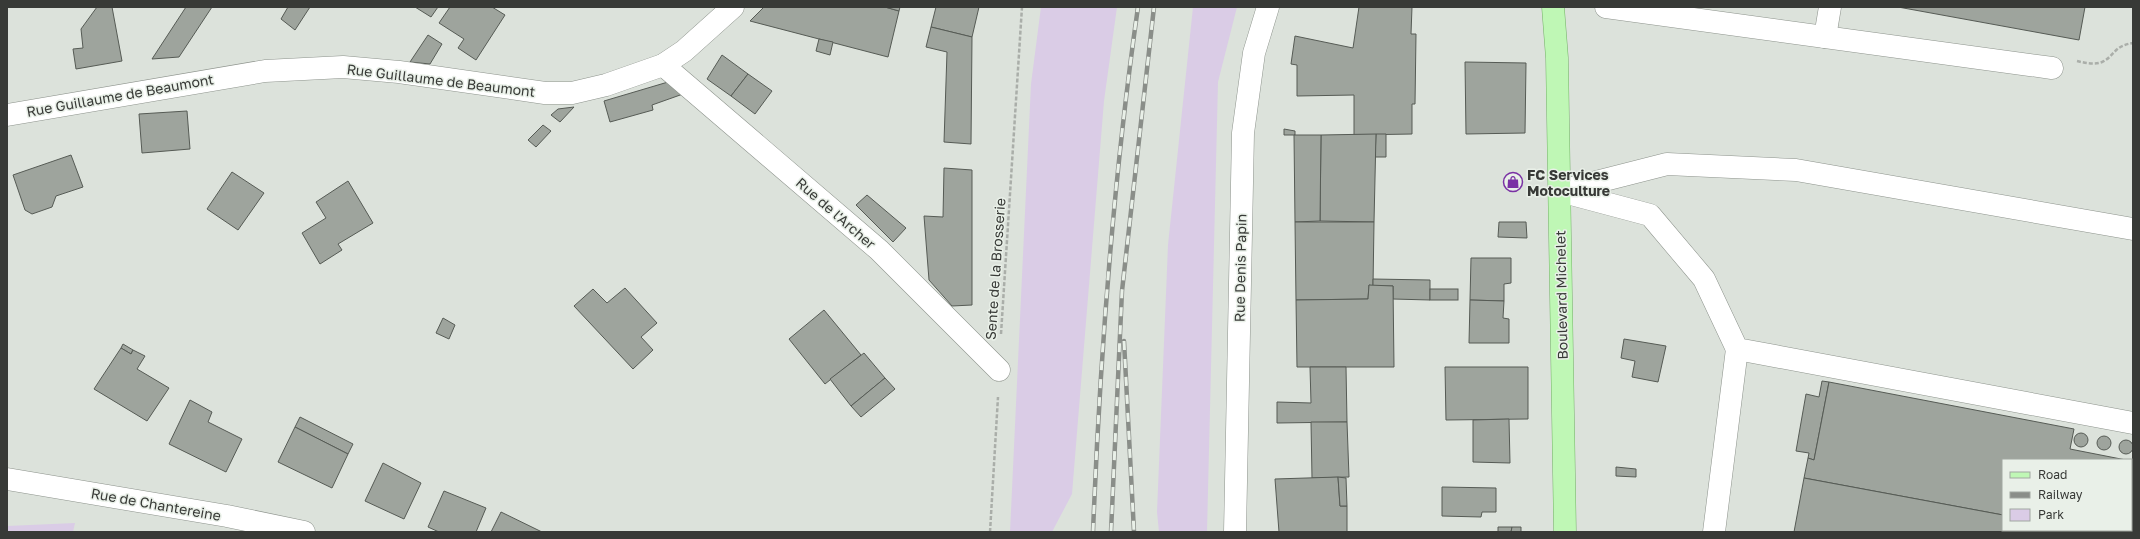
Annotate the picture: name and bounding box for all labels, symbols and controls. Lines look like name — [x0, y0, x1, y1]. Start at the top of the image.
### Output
street label: Rue Guillaume de Beaumont — [346, 60, 536, 100]
street label: Rue Guillaume de Beaumont — [25, 70, 215, 120]
place label: FC Services Motoculture — [1527, 166, 1610, 199]
shop icon: FC Services Motoculture — [1502, 171, 1524, 193]
street label: Rue de l'Archer — [793, 174, 880, 253]
street label: Sente de la Brosserie — [982, 197, 1008, 341]
street label: Rue Denis Papin — [1231, 214, 1249, 322]
street label: Boulevard Michelet — [1551, 230, 1571, 360]
legend — [2002, 459, 2132, 531]
text: Road — [2038, 467, 2067, 482]
street label: Rue de Chantereine — [90, 484, 222, 524]
text: Railway — [2038, 487, 2083, 502]
text: Park — [2038, 507, 2064, 522]

